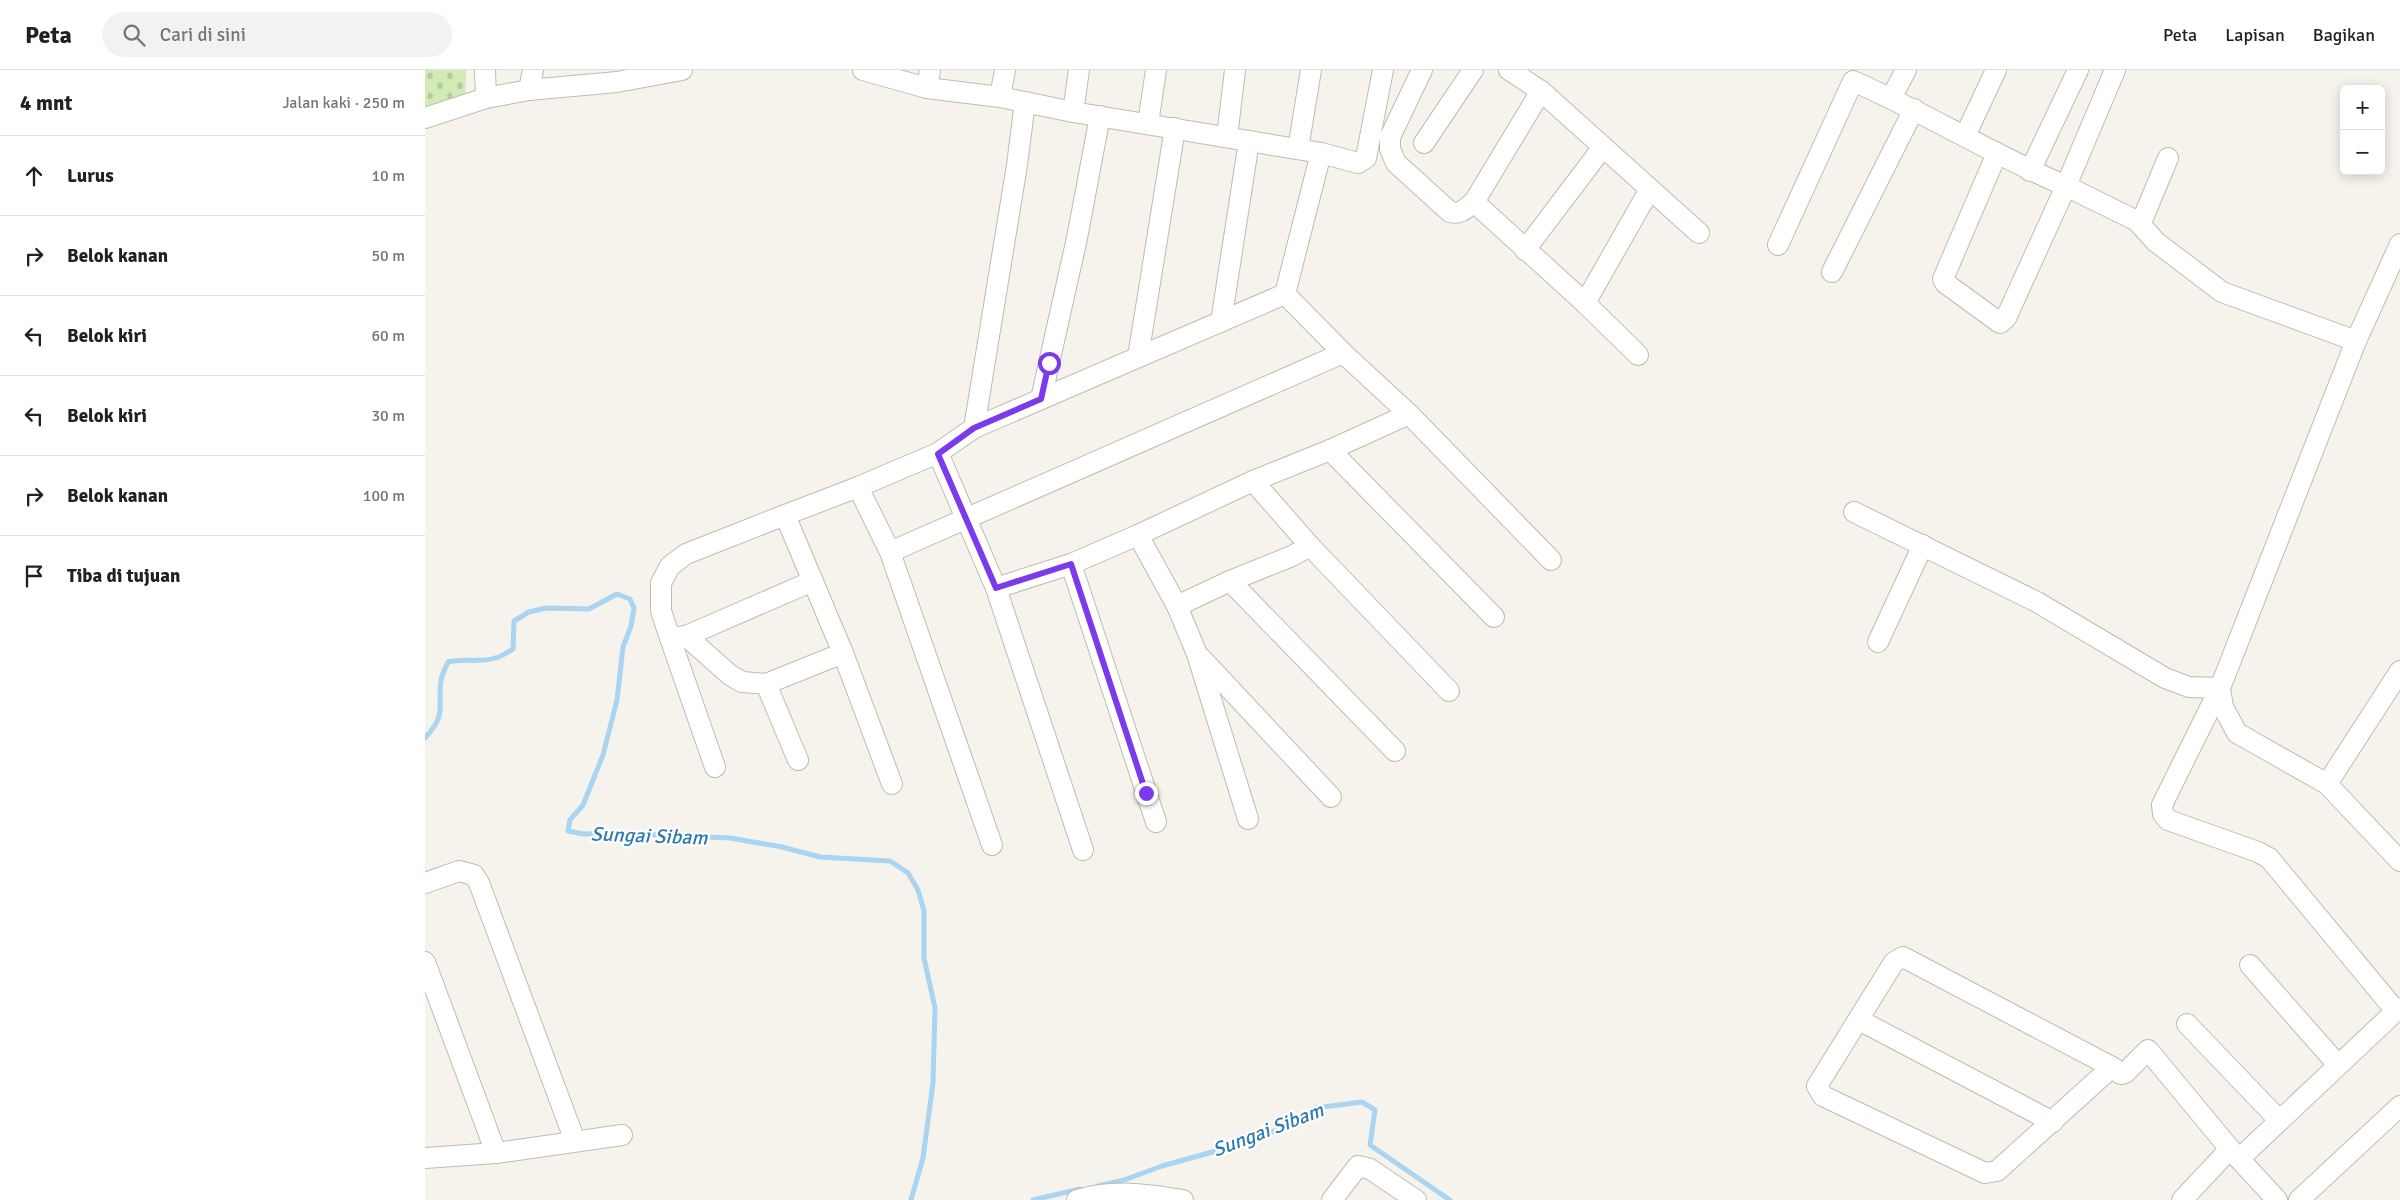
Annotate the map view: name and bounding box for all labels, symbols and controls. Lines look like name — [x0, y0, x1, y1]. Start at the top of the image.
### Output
search box — [102, 12, 452, 57]
text: Peta — [25, 20, 72, 50]
icon: search — [120, 21, 148, 49]
text: Cari di sini — [160, 23, 246, 47]
text: Peta — [2163, 24, 2197, 46]
text: Lapisan — [2225, 24, 2285, 46]
text: Bagikan — [2313, 24, 2375, 46]
map controls — [2340, 85, 2385, 175]
button: + — [2340, 85, 2385, 130]
text: 4 mnt — [20, 90, 72, 116]
text: Jalan kaki · 250 m — [283, 93, 405, 113]
button: − — [2340, 130, 2385, 175]
icon: ahead — [20, 162, 48, 190]
text: Lurus — [67, 164, 114, 188]
text: 10 m — [371, 166, 405, 186]
icon: right — [20, 242, 48, 270]
text: Belok kanan — [67, 244, 168, 268]
text: 50 m — [371, 246, 405, 266]
icon: left — [20, 322, 48, 350]
text: Belok kiri — [67, 324, 147, 348]
text: 60 m — [371, 326, 405, 346]
route start — [1038, 352, 1061, 375]
icon: left — [20, 402, 48, 430]
text: Belok kiri — [67, 404, 147, 428]
text: 30 m — [371, 406, 405, 426]
icon: right — [20, 482, 48, 510]
text: Belok kanan — [67, 484, 168, 508]
text: 100 m — [363, 486, 405, 506]
icon: arrive — [20, 562, 48, 590]
text: Tiba di tujuan — [67, 564, 180, 588]
route end — [1135, 782, 1158, 805]
water label: Sungai Sibam — [590, 821, 709, 851]
water label: Sungai Sibam — [1209, 1097, 1328, 1163]

